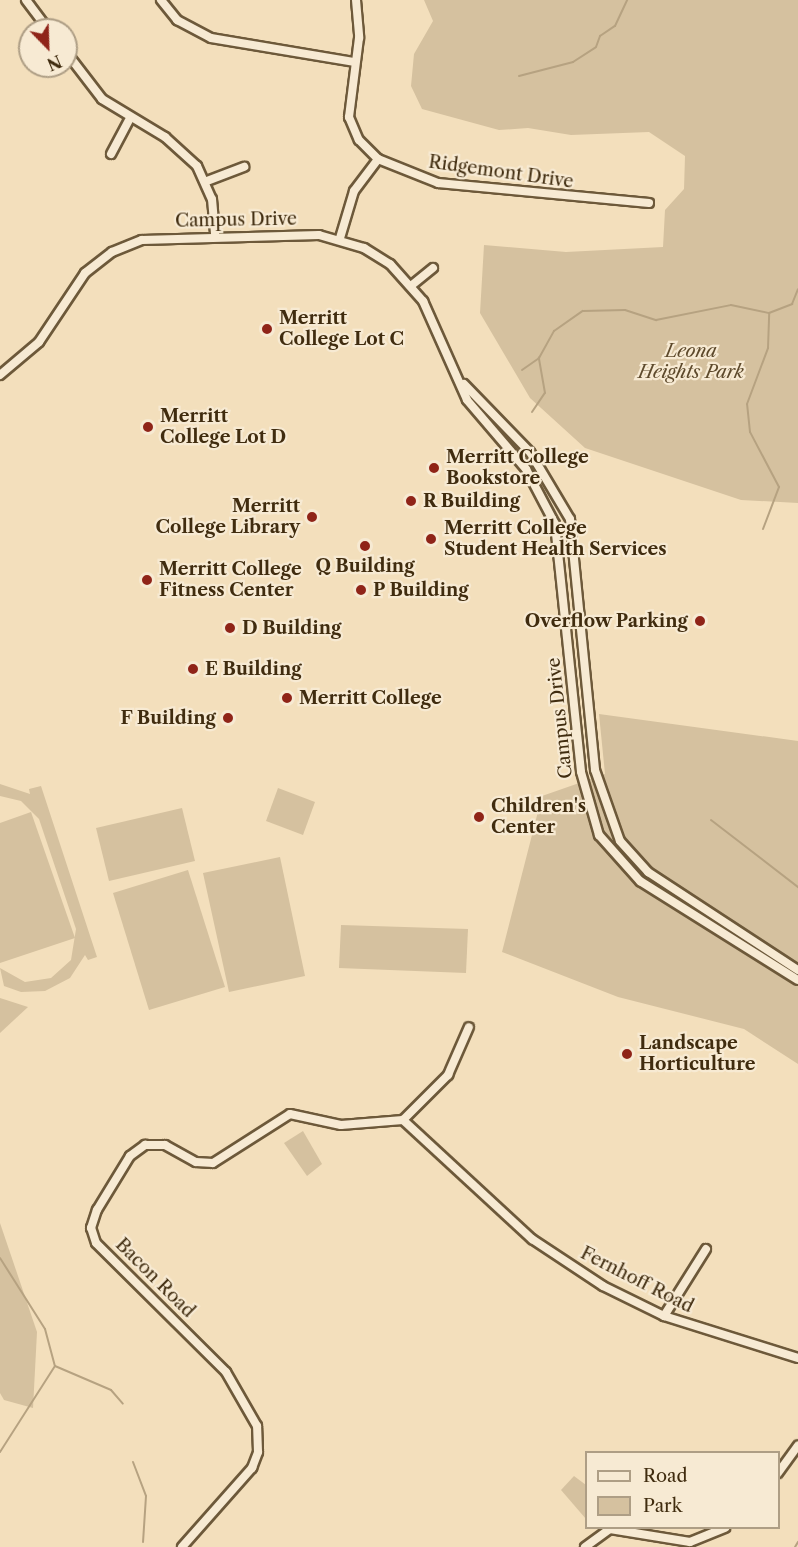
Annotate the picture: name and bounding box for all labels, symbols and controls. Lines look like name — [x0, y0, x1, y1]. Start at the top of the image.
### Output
north arrow — [18, 18, 78, 78]
text: N — [44, 51, 65, 75]
street label: Ridgemont Drive — [427, 151, 575, 193]
street label: Campus Drive — [175, 208, 297, 232]
place label: Merritt College Lot C — [279, 308, 404, 350]
marker: Merritt College Lot C — [260, 322, 274, 336]
park label: Leona Heights Park — [638, 341, 744, 384]
place label: Merritt College Lot D — [160, 406, 286, 448]
marker: Merritt College Lot D — [141, 420, 155, 434]
place label: Merritt College Bookstore — [446, 447, 589, 490]
marker: Merritt College Bookstore — [427, 461, 441, 475]
place label: R Building — [423, 490, 521, 512]
marker: R Building — [404, 494, 418, 508]
place label: Merritt College Library — [156, 496, 300, 538]
marker: Merritt College Library — [305, 510, 319, 524]
place label: Merritt College Student Health Services — [444, 518, 667, 560]
marker: Merritt College Student Health Services — [422, 530, 440, 548]
marker: Q Building — [358, 539, 372, 553]
place label: Q Building — [315, 555, 415, 577]
place label: Merritt College Fitness Center — [159, 559, 302, 602]
marker: Merritt College Fitness Center — [140, 573, 154, 587]
place label: P Building — [373, 579, 469, 601]
marker: P Building — [354, 583, 368, 597]
place label: Overflow Parking — [524, 610, 688, 632]
marker: Overflow Parking — [693, 614, 707, 628]
place label: D Building — [242, 617, 341, 639]
marker: D Building — [223, 621, 237, 635]
street label: Campus Drive — [543, 656, 577, 780]
place label: E Building — [205, 658, 302, 680]
marker: E Building — [186, 662, 200, 676]
place label: Merritt College — [299, 687, 442, 709]
marker: Merritt College — [280, 691, 294, 705]
place label: F Building — [120, 707, 216, 729]
marker: F Building — [221, 711, 235, 725]
place label: Children's Center — [491, 796, 586, 838]
marker: Children's Center — [472, 810, 486, 824]
place label: Landscape Horticulture — [639, 1033, 756, 1076]
marker: Landscape Horticulture — [620, 1047, 634, 1061]
street label: Bacon Road — [111, 1234, 199, 1322]
street label: Fernhoff Road — [577, 1242, 697, 1318]
legend — [585, 1451, 780, 1529]
text: Road — [643, 1465, 688, 1487]
text: Park — [643, 1495, 682, 1517]

